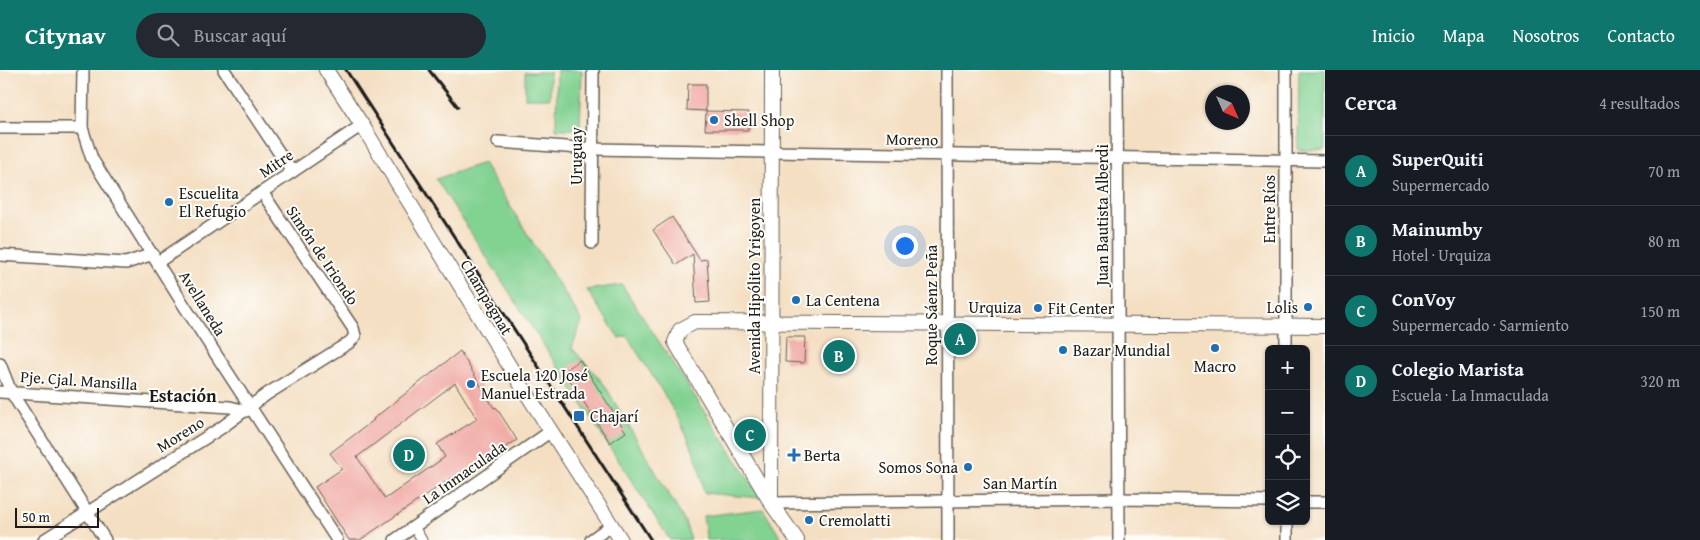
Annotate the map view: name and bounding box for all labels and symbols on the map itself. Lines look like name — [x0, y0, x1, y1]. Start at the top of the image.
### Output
north arrow — [1205, 85, 1250, 130]
place label: Shell Shop — [724, 108, 795, 132]
marker: Shell Shop — [708, 114, 720, 126]
street label: Uruguay — [564, 127, 588, 185]
street label: Moreno — [886, 127, 938, 151]
street label: Mitre — [254, 143, 298, 183]
street label: Juan Bautista Alberdi — [1090, 144, 1114, 288]
street label: Entre Ríos — [1257, 175, 1281, 243]
place label: Escuelita El Refugio — [179, 181, 246, 223]
marker: Escuelita El Refugio — [163, 196, 175, 208]
street label: Avenida Hipólito Yrigoyen — [742, 198, 766, 374]
street label: Simón de Iriondo — [281, 200, 365, 310]
your location — [892, 233, 918, 259]
street label: Roque Sáenz Peña — [919, 244, 943, 365]
street label: Champagnat — [455, 255, 519, 340]
street label: Avellaneda — [173, 266, 233, 341]
place label: La Centena — [806, 288, 880, 312]
marker: La Centena — [790, 294, 802, 306]
street label: Urquiza — [968, 295, 1022, 319]
place label: Lolis — [1267, 295, 1298, 319]
place label: Fit Center — [1048, 296, 1115, 320]
marker: Lolis — [1302, 301, 1314, 313]
marker: Fit Center — [1032, 302, 1044, 314]
pin: A — [944, 320, 976, 358]
pin: B — [823, 337, 855, 375]
place label: Bazar Mundial — [1073, 338, 1171, 362]
marker: Macro — [1209, 342, 1221, 354]
marker: Bazar Mundial — [1057, 344, 1069, 356]
place label: Macro — [1194, 354, 1236, 378]
place label: Escuela 120 José Manuel Estrada — [481, 363, 588, 405]
street label: Pje. Cjal. Mansilla — [20, 364, 139, 396]
marker: Escuela 120 José Manuel Estrada — [465, 378, 477, 390]
district label: Estación — [149, 382, 217, 409]
place label: Chajarí — [590, 404, 639, 428]
marker: Chajarí — [572, 409, 586, 423]
street label: Moreno — [151, 410, 209, 458]
pin: C — [734, 416, 766, 454]
street label: La Inmaculada — [417, 434, 511, 510]
pin: D — [393, 436, 425, 474]
place label: Berta — [804, 443, 841, 467]
marker: Berta — [788, 449, 800, 461]
place label: Somos Sona — [878, 455, 958, 479]
marker: Somos Sona — [962, 461, 974, 473]
street label: San Martín — [983, 471, 1057, 495]
scale bar — [15, 505, 99, 528]
place label: Cremolatti — [819, 508, 891, 532]
marker: Cremolatti — [803, 514, 815, 526]

